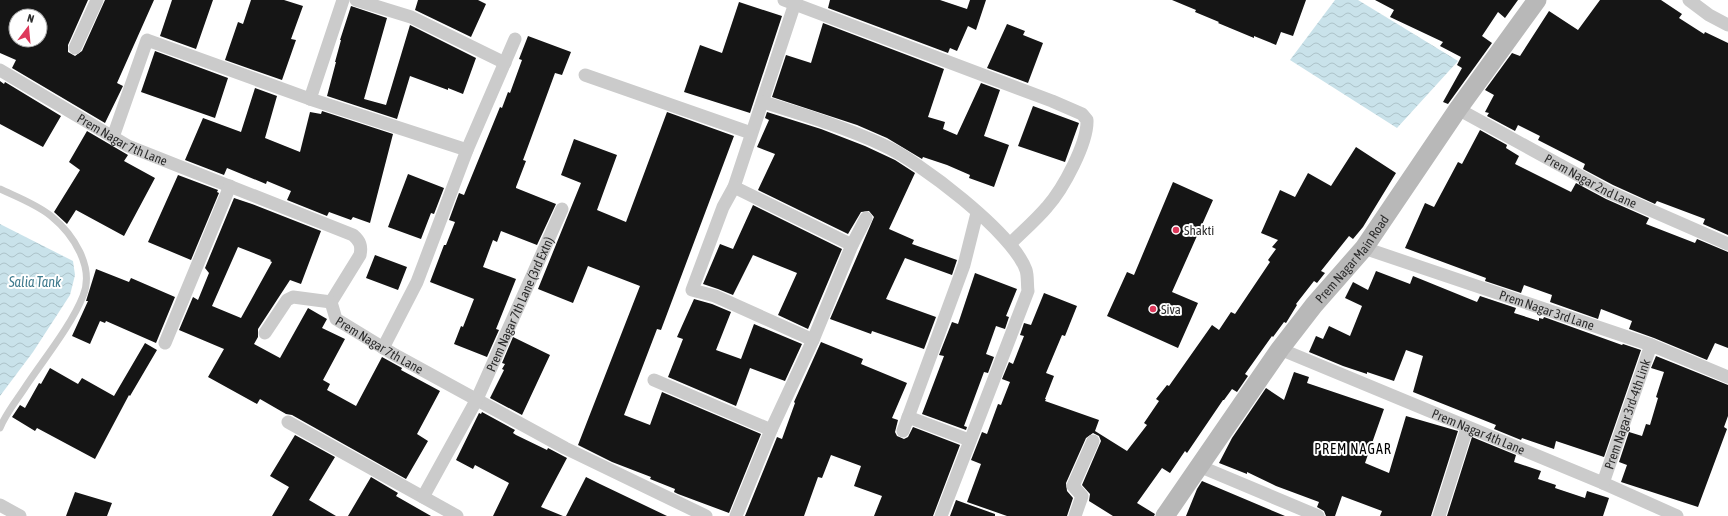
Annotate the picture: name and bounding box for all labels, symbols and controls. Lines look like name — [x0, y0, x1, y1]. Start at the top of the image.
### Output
north arrow — [8, 8, 48, 48]
text: N — [26, 12, 36, 25]
street label: Prem Nagar 7th Lane — [74, 111, 170, 169]
street label: Prem Nagar 2nd Lane — [1542, 151, 1639, 211]
street label: Prem Nagar Main Road — [1312, 212, 1392, 306]
place label: Shakti — [1184, 223, 1214, 238]
marker: Shakti — [1171, 225, 1181, 235]
street label: Prem Nagar 7th Lane (3rd Extn) — [483, 234, 557, 374]
water label: Salia Tank — [8, 274, 62, 290]
street label: Prem Nagar 3rd Lane — [1497, 287, 1596, 333]
place label: Siva — [1161, 302, 1181, 317]
marker: Siva — [1148, 304, 1158, 314]
street label: Prem Nagar 7th Lane — [333, 314, 426, 377]
street label: Prem Nagar 3rd-4th Link — [1601, 357, 1654, 471]
street label: Prem Nagar 4th Lane — [1430, 406, 1527, 458]
district label: PREM NAGAR — [1314, 441, 1392, 457]

